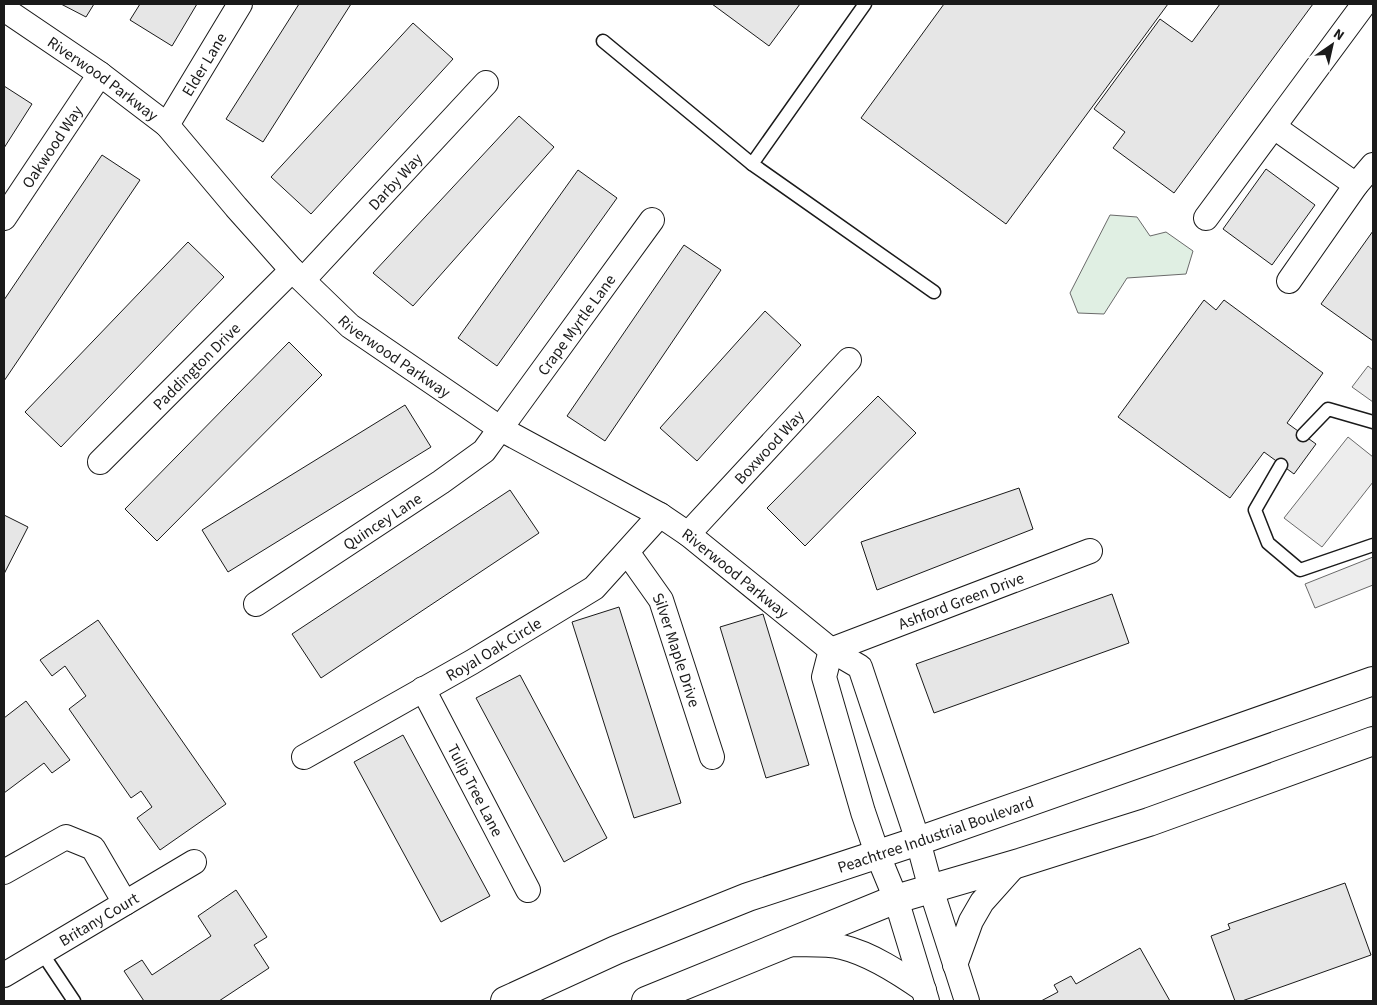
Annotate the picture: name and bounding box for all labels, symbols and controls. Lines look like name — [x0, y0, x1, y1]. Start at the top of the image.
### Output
north arrow — [1307, 20, 1357, 70]
text: N — [1329, 24, 1348, 46]
street label: Elder Lane — [177, 29, 232, 101]
street label: Riverwood Parkway — [43, 32, 163, 127]
street label: Oakwood Way — [17, 101, 88, 193]
street label: Darby Way — [363, 148, 428, 215]
street label: Crape Myrtle Lane — [533, 270, 621, 380]
street label: Riverwood Parkway — [333, 310, 455, 404]
street label: Paddington Drive — [148, 318, 246, 415]
street label: Boxwood Way — [730, 405, 810, 489]
street label: Quincey Lane — [339, 488, 426, 556]
street label: Riverwood Parkway — [677, 523, 794, 624]
street label: Ashford Green Drive — [895, 567, 1027, 635]
street label: Silver Maple Drive — [647, 588, 705, 710]
street label: Royal Oak Circle — [442, 613, 546, 687]
street label: Tulip Tree Lane — [442, 740, 508, 841]
street label: Peachtree Industrial Boulevard — [835, 791, 1037, 879]
street label: Britany Court — [55, 887, 143, 952]

